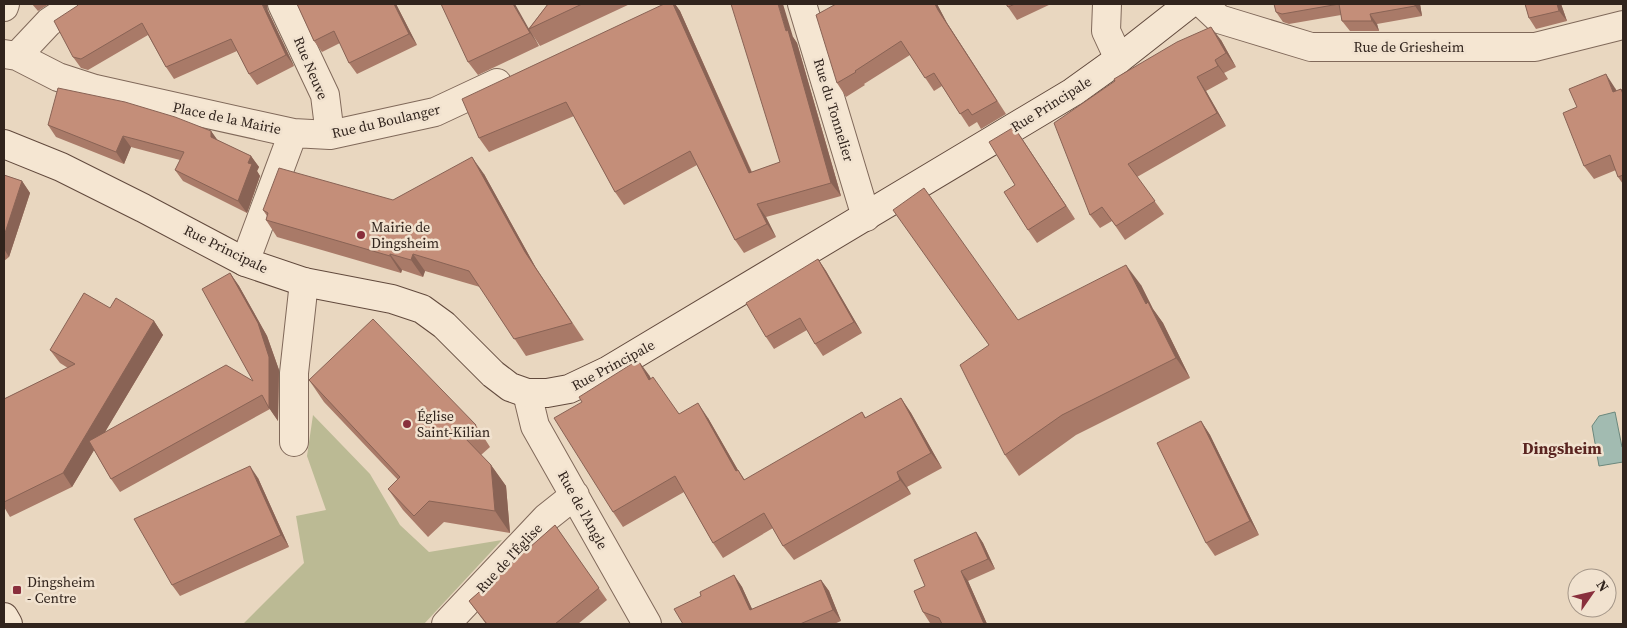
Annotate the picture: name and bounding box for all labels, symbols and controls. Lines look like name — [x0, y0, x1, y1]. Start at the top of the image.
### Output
street label: Rue Neuve — [289, 34, 333, 102]
street label: Rue de Griesheim — [1354, 37, 1465, 57]
street label: Rue du Tonnelier — [809, 56, 859, 164]
street label: Rue Principale — [1007, 71, 1095, 137]
street label: Place de la Mairie — [171, 97, 283, 139]
street label: Rue du Boulanger — [330, 99, 442, 143]
place label: Mairie de Dingsheim — [371, 217, 440, 253]
street label: Rue Principale — [180, 220, 272, 278]
marker: Mairie de Dingsheim — [355, 229, 367, 241]
street label: Rue Principale — [568, 335, 658, 395]
place label: Église Saint-Kilian — [417, 406, 491, 442]
marker: Église Saint-Kilian — [401, 418, 413, 430]
district label: Dingsheim — [1522, 437, 1602, 459]
street label: Rue de l'Angle — [553, 467, 613, 553]
street label: Rue de l'Église — [471, 519, 547, 597]
north arrow — [1567, 568, 1617, 618]
place label: Dingsheim - Centre — [27, 572, 96, 608]
text: N — [1592, 576, 1614, 596]
marker: Dingsheim - Centre — [11, 584, 23, 596]

